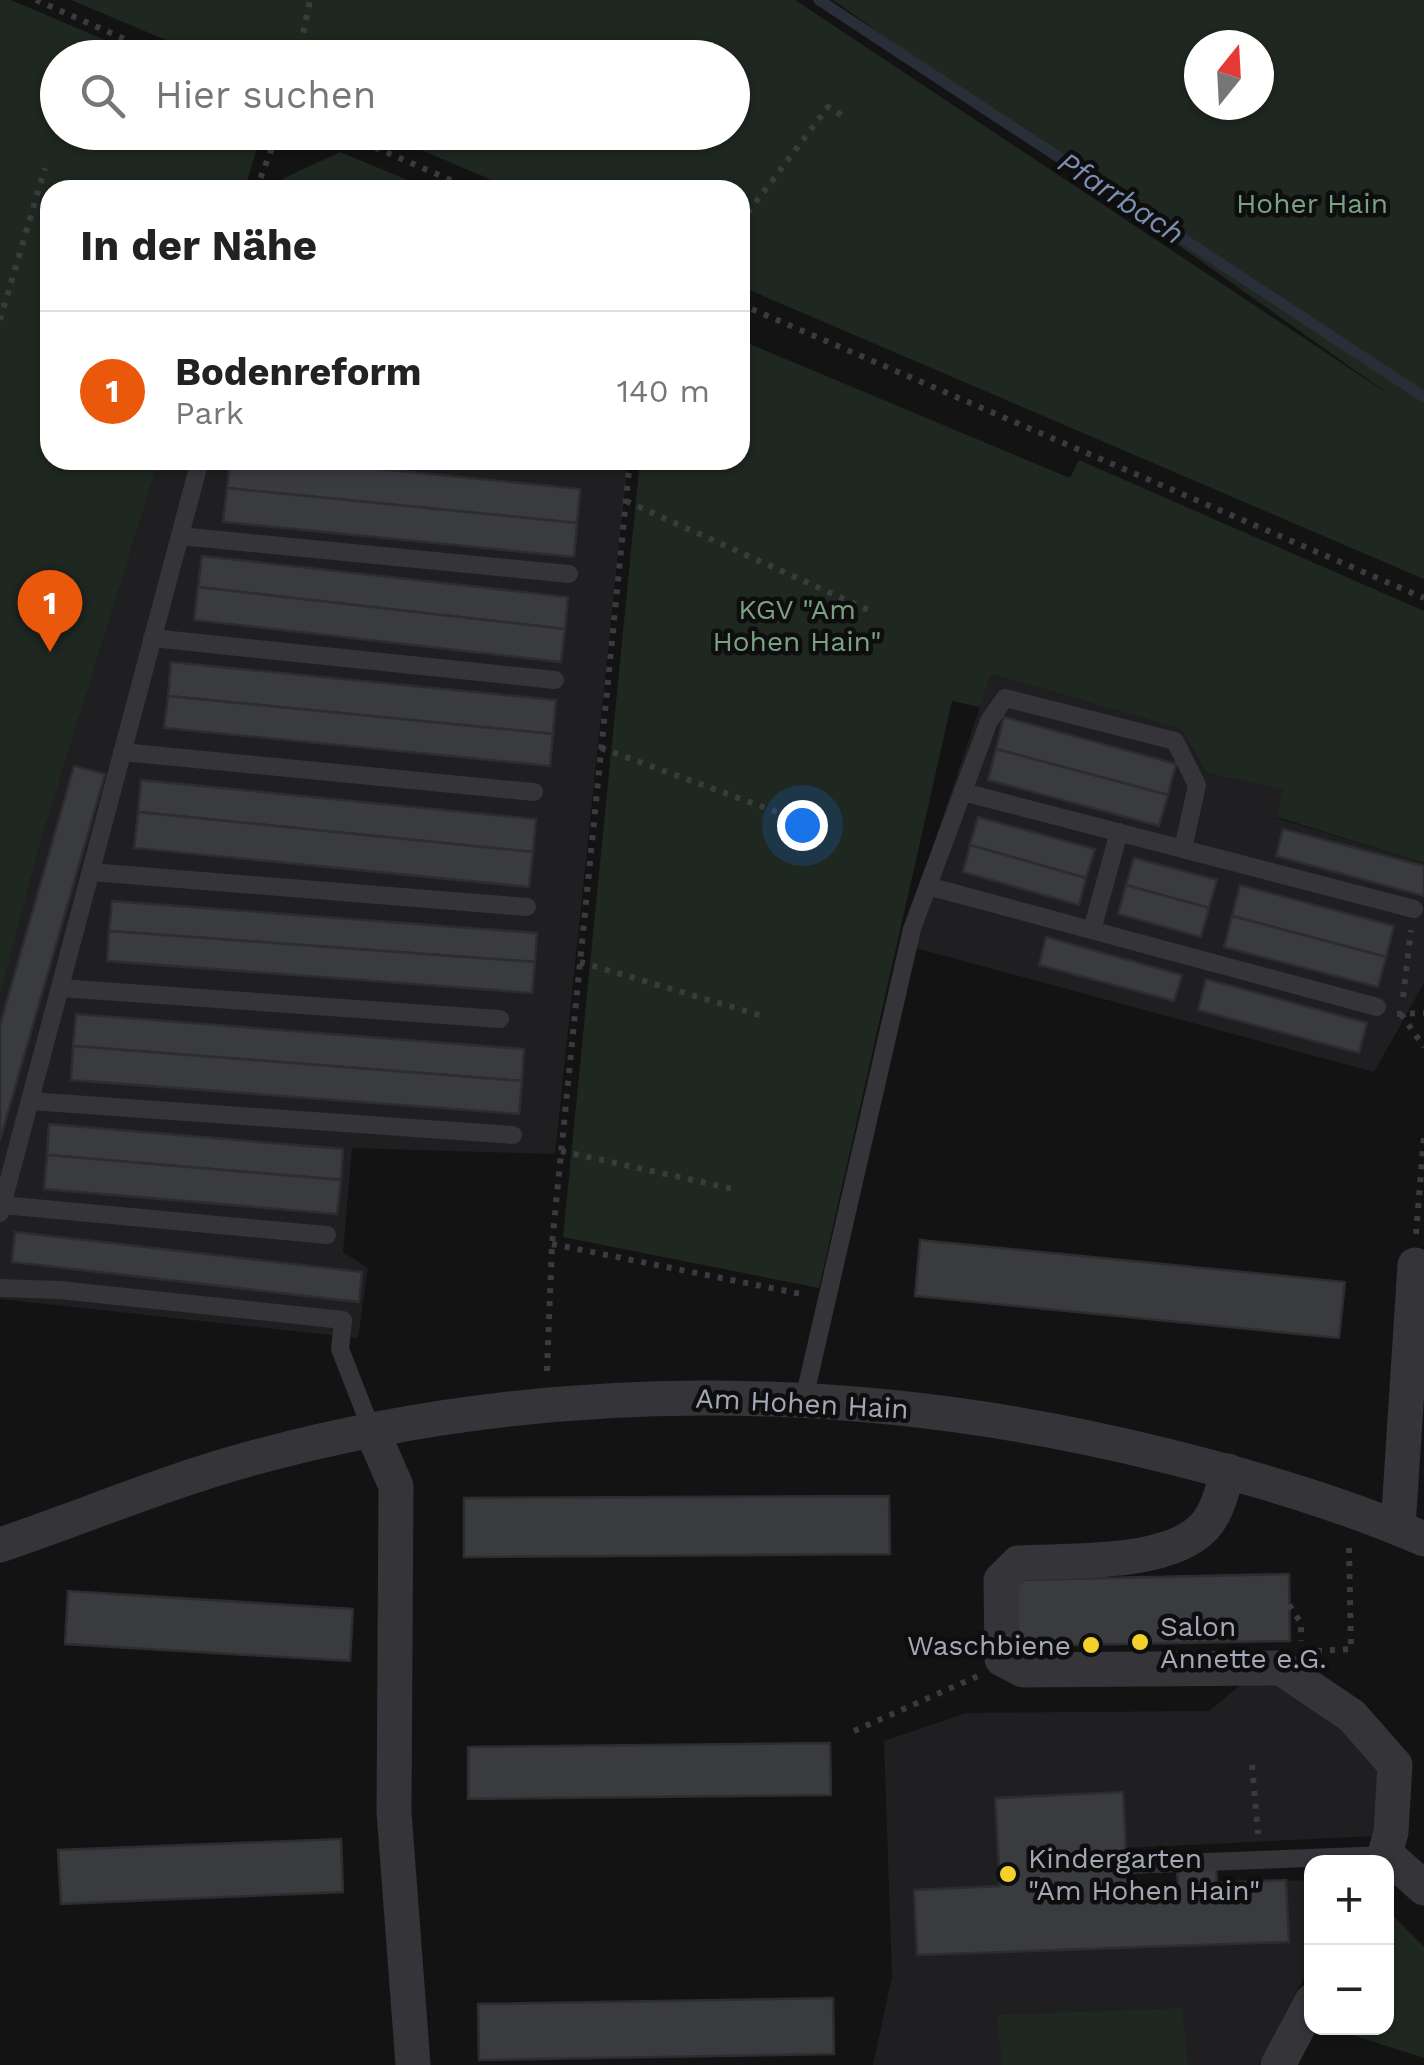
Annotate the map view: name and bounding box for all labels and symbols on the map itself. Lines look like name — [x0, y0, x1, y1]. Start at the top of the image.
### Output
north arrow — [1184, 30, 1274, 120]
water label: Pfarrbach — [1052, 144, 1191, 251]
park label: Hoher Hain — [1236, 187, 1388, 220]
pin: 1 — [18, 570, 82, 652]
park label: KGV "Am Hohen Hain" — [712, 593, 882, 658]
your location — [777, 800, 828, 851]
street label: Am Hohen Hain — [695, 1381, 909, 1426]
place label: Salon Annette e.G. — [1160, 1610, 1327, 1675]
place label: Waschbiene — [907, 1629, 1071, 1662]
marker: Salon Annette e.G. — [1129, 1631, 1151, 1653]
marker: Waschbiene — [1080, 1634, 1102, 1656]
place label: Kindergarten "Am Hohen Hain" — [1028, 1842, 1260, 1907]
marker: Kindergarten "Am Hohen Hain" — [997, 1863, 1019, 1885]

